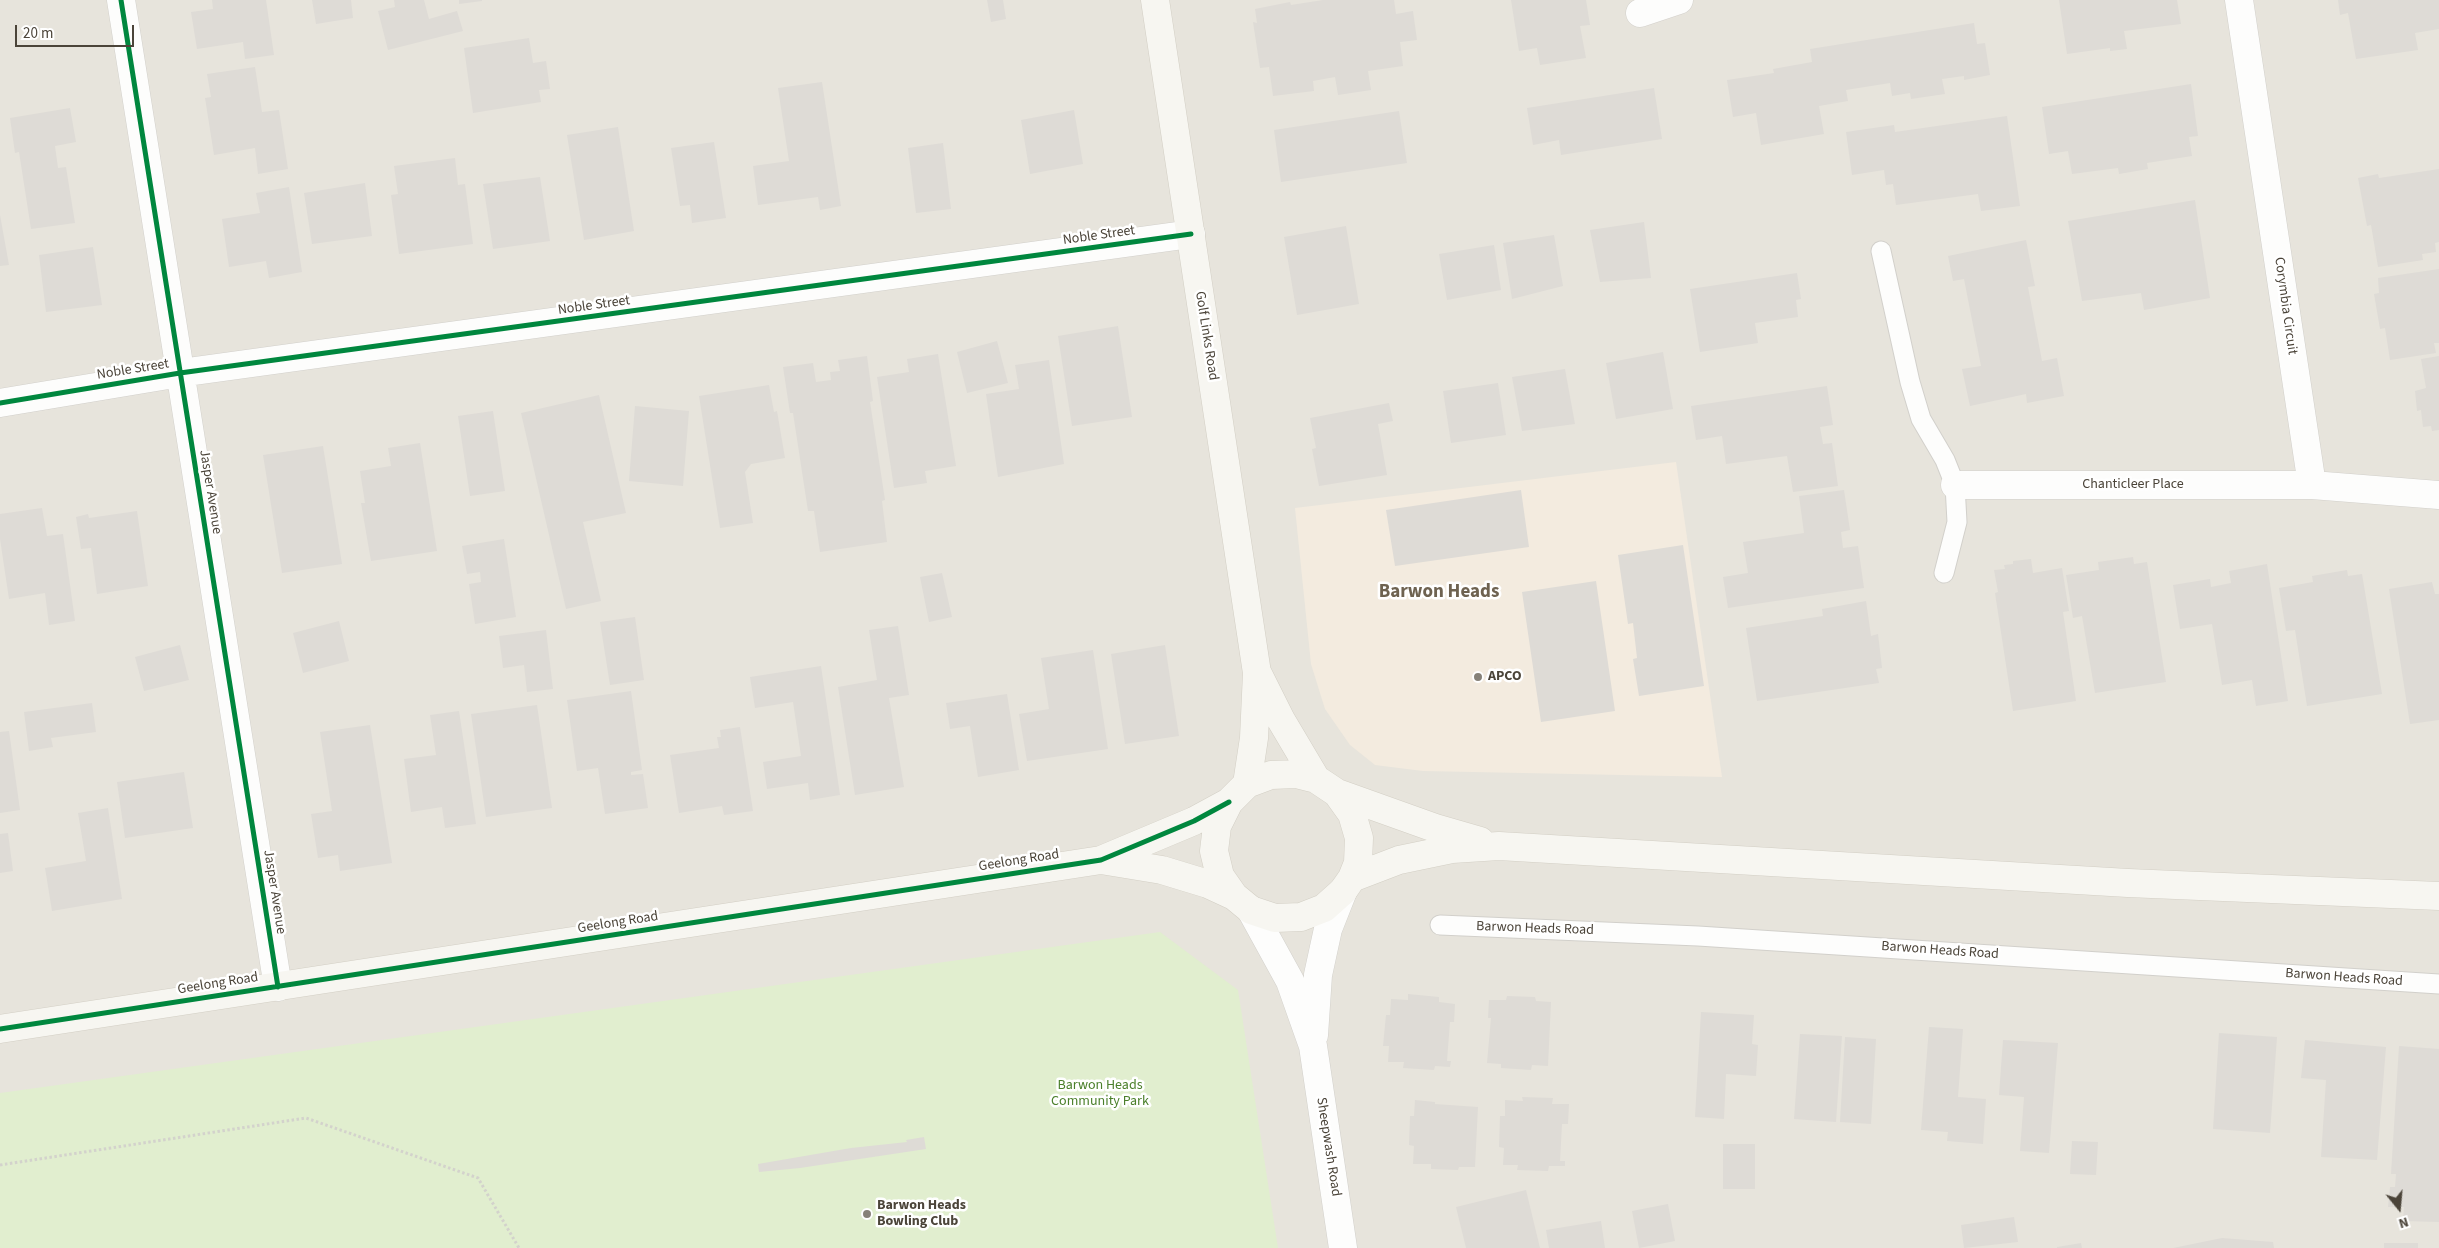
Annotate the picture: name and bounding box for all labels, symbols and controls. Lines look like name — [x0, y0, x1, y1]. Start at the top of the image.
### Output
scale bar — [18, 15, 136, 47]
text: 20 m — [23, 23, 53, 44]
street label: Noble Street — [1062, 223, 1136, 249]
street label: Corymbia Circuit — [2270, 256, 2300, 356]
street label: Golf Links Road — [1191, 290, 1221, 382]
street label: Noble Street — [557, 293, 631, 319]
street label: Noble Street — [96, 356, 170, 384]
street label: Jasper Avenue — [195, 449, 225, 535]
street label: Chanticleer Place — [2082, 477, 2184, 493]
district label: Barwon Heads — [1379, 582, 1499, 604]
place label: APCO — [1488, 669, 1522, 685]
marker: APCO — [1472, 671, 1484, 683]
street label: Geelong Road — [978, 846, 1060, 876]
street label: Jasper Avenue — [259, 849, 289, 935]
street label: Geelong Road — [577, 908, 659, 938]
street label: Barwon Heads Road — [1476, 919, 1594, 939]
street label: Barwon Heads Road — [1881, 939, 1999, 963]
street label: Barwon Heads Road — [2285, 966, 2403, 990]
street label: Geelong Road — [177, 969, 259, 999]
park label: Barwon Heads Community Park — [1051, 1078, 1149, 1110]
street label: Sheepwash Road — [1312, 1096, 1344, 1198]
north arrow — [2374, 1183, 2424, 1233]
place label: Barwon Heads Bowling Club — [877, 1198, 966, 1230]
marker: Barwon Heads Bowling Club — [861, 1208, 873, 1220]
text: N — [2396, 1211, 2411, 1233]

